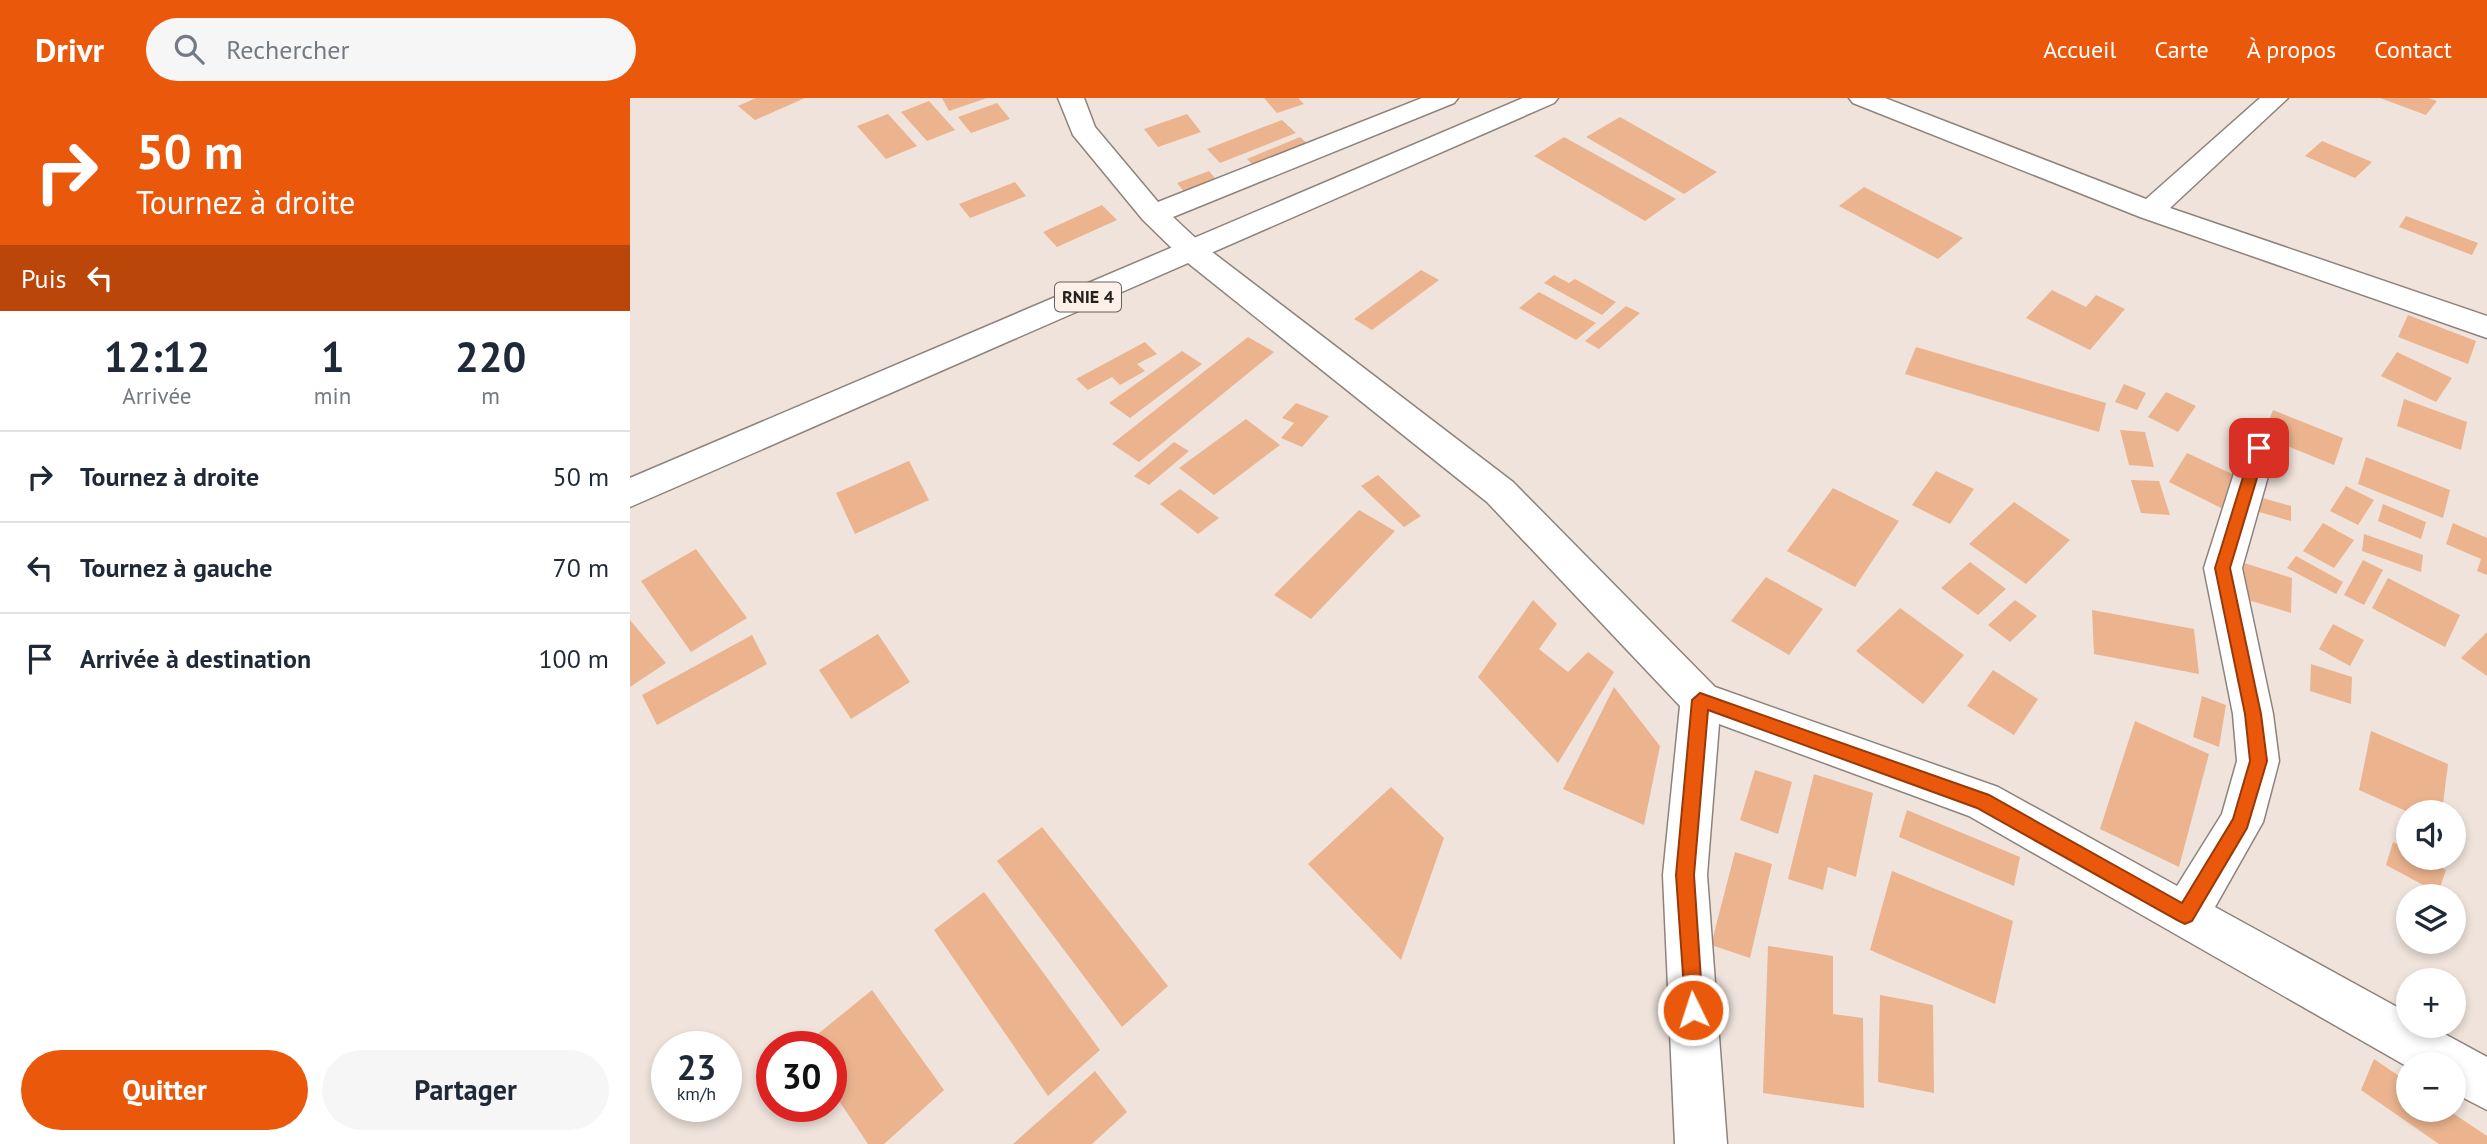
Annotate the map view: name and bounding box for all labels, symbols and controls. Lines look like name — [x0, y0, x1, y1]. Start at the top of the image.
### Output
search box — [146, 18, 636, 81]
text: Drivr — [35, 28, 104, 71]
icon: search — [170, 30, 208, 68]
text: Rechercher — [226, 33, 349, 66]
text: Accueil — [2043, 34, 2117, 65]
text: Carte — [2155, 34, 2209, 65]
text: À propos — [2247, 34, 2336, 65]
text: Contact — [2374, 34, 2452, 65]
text: 50 m — [136, 119, 243, 183]
icon: right — [21, 126, 112, 217]
text: Tournez à droite — [136, 181, 355, 223]
icon: left — [81, 259, 119, 297]
text: Puis — [21, 262, 67, 295]
road number: RNIE 4 — [1055, 282, 1121, 312]
text: 12:12 — [104, 329, 210, 384]
text: 1 — [321, 329, 344, 384]
text: 220 — [455, 329, 526, 384]
text: Arrivée — [122, 381, 192, 410]
text: min — [314, 381, 351, 410]
text: m — [481, 381, 500, 410]
pin — [2229, 418, 2289, 478]
icon: arrive — [2240, 429, 2278, 467]
icon: right — [21, 458, 59, 496]
text: Tournez à droite — [80, 460, 259, 493]
text: 50 m — [553, 460, 609, 493]
icon: left — [21, 549, 59, 587]
text: Tournez à gauche — [80, 551, 272, 584]
text: 70 m — [553, 551, 609, 584]
icon: arrive — [21, 640, 59, 678]
text: Arrivée à destination — [80, 642, 311, 675]
text: 100 m — [538, 642, 609, 675]
map controls — [2396, 800, 2466, 1122]
button: sound — [2396, 800, 2466, 870]
button: layers — [2396, 884, 2466, 954]
button: + — [2396, 968, 2466, 1038]
position arrow — [1656, 973, 1730, 1047]
speed limit sign: 30 — [756, 1031, 847, 1122]
text: 23 — [677, 1044, 716, 1090]
button: Quitter — [21, 1050, 308, 1130]
button: Partager — [322, 1050, 609, 1130]
button: − — [2396, 1052, 2466, 1122]
text: km/h — [677, 1082, 716, 1105]

